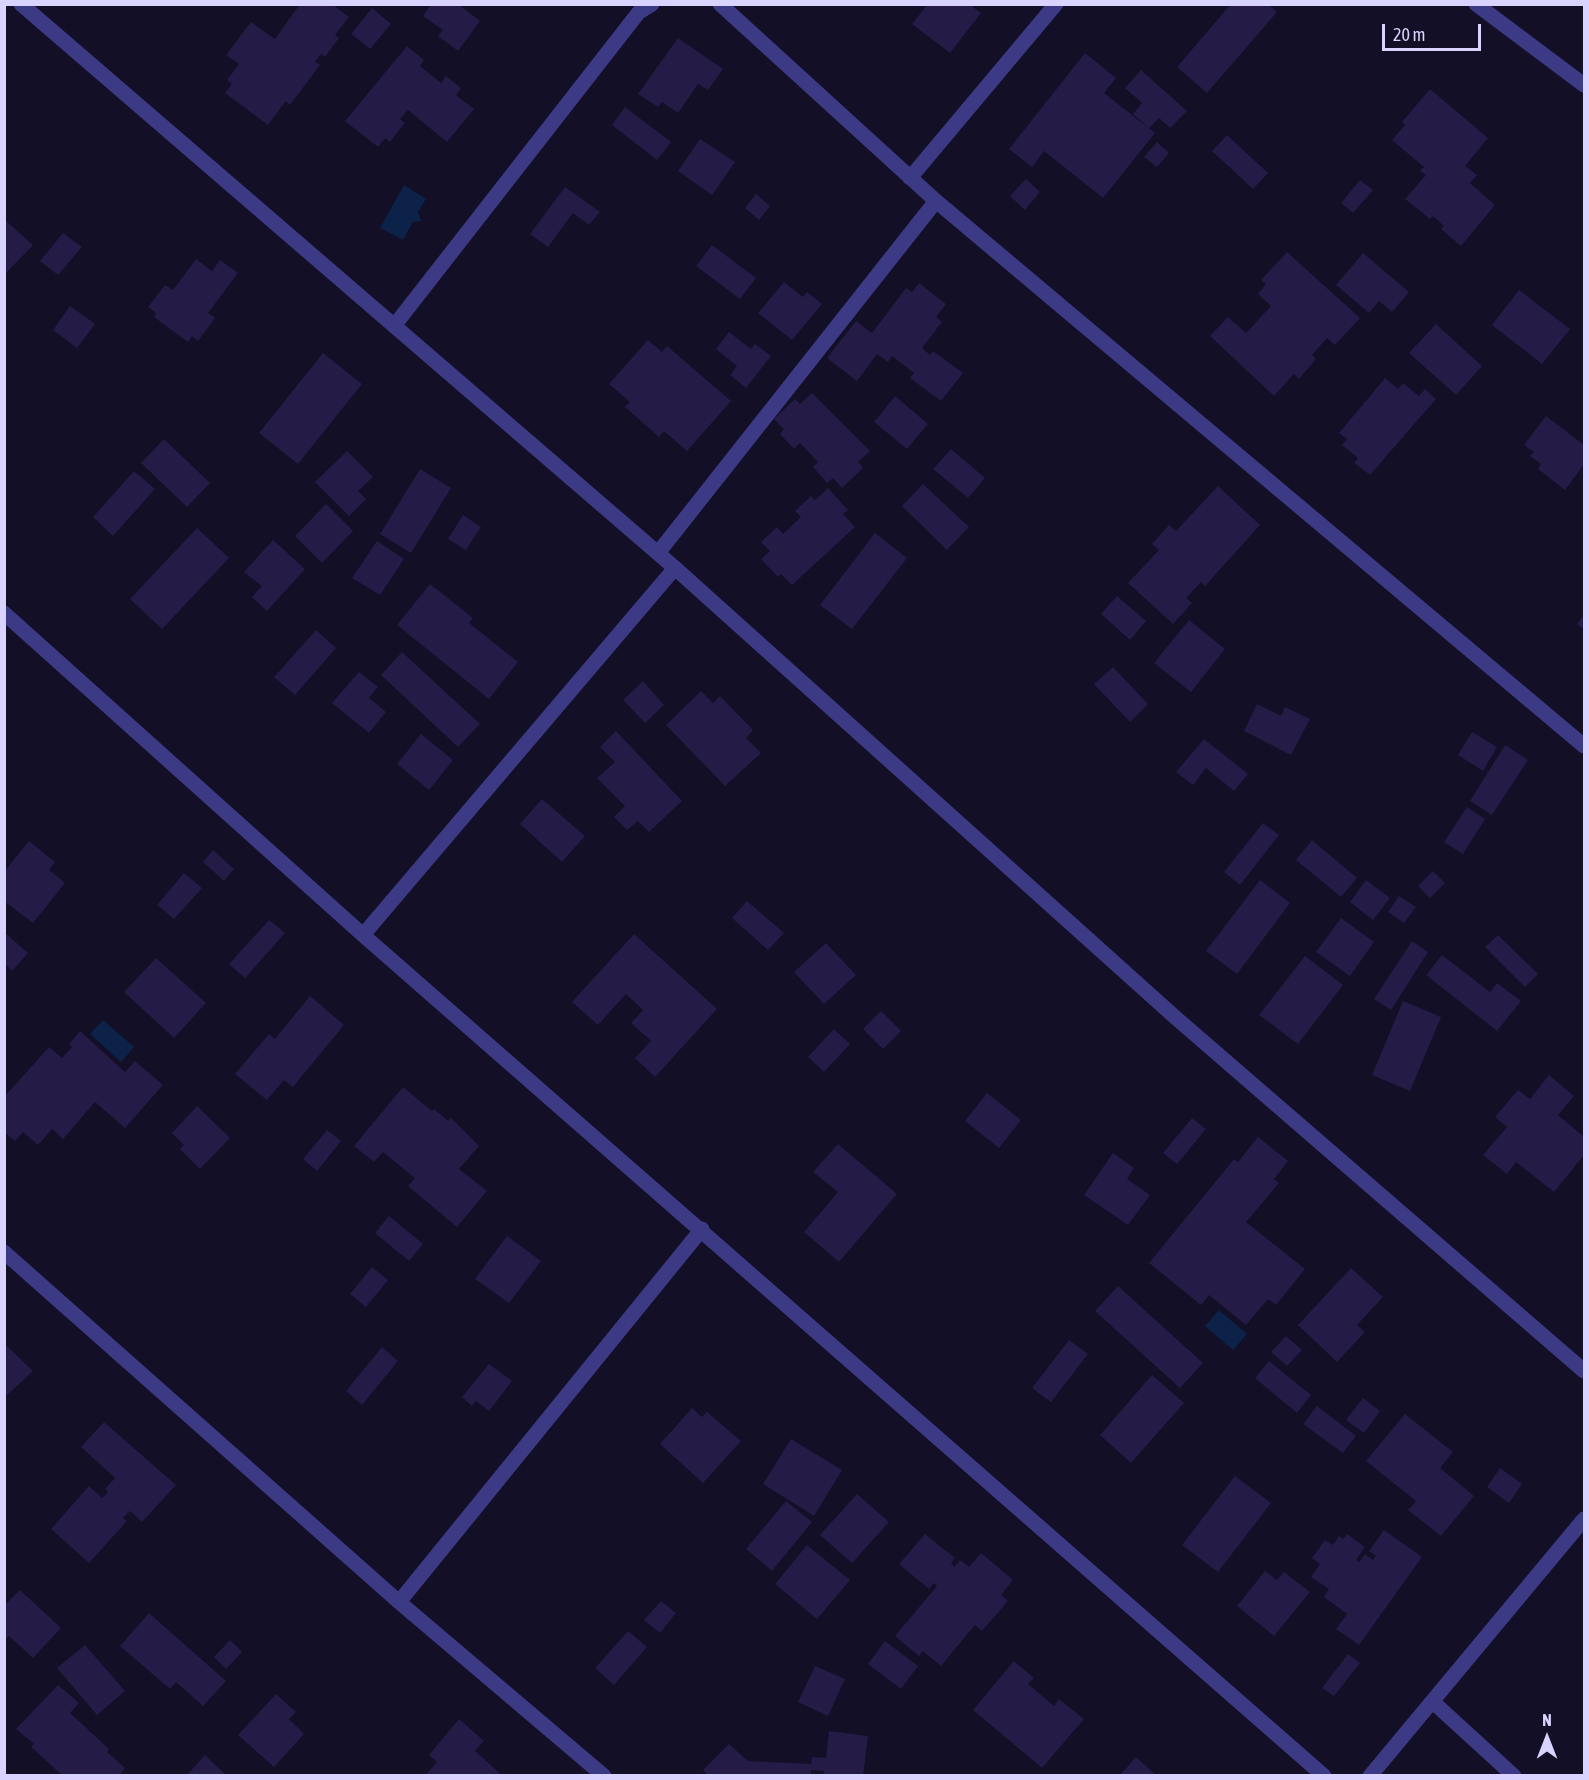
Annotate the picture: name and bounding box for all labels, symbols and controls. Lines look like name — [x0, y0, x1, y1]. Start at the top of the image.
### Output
scale bar — [1385, 12, 1484, 50]
text: 20 m — [1393, 24, 1425, 45]
north arrow — [1517, 1708, 1577, 1768]
text: N — [1542, 1711, 1552, 1729]

